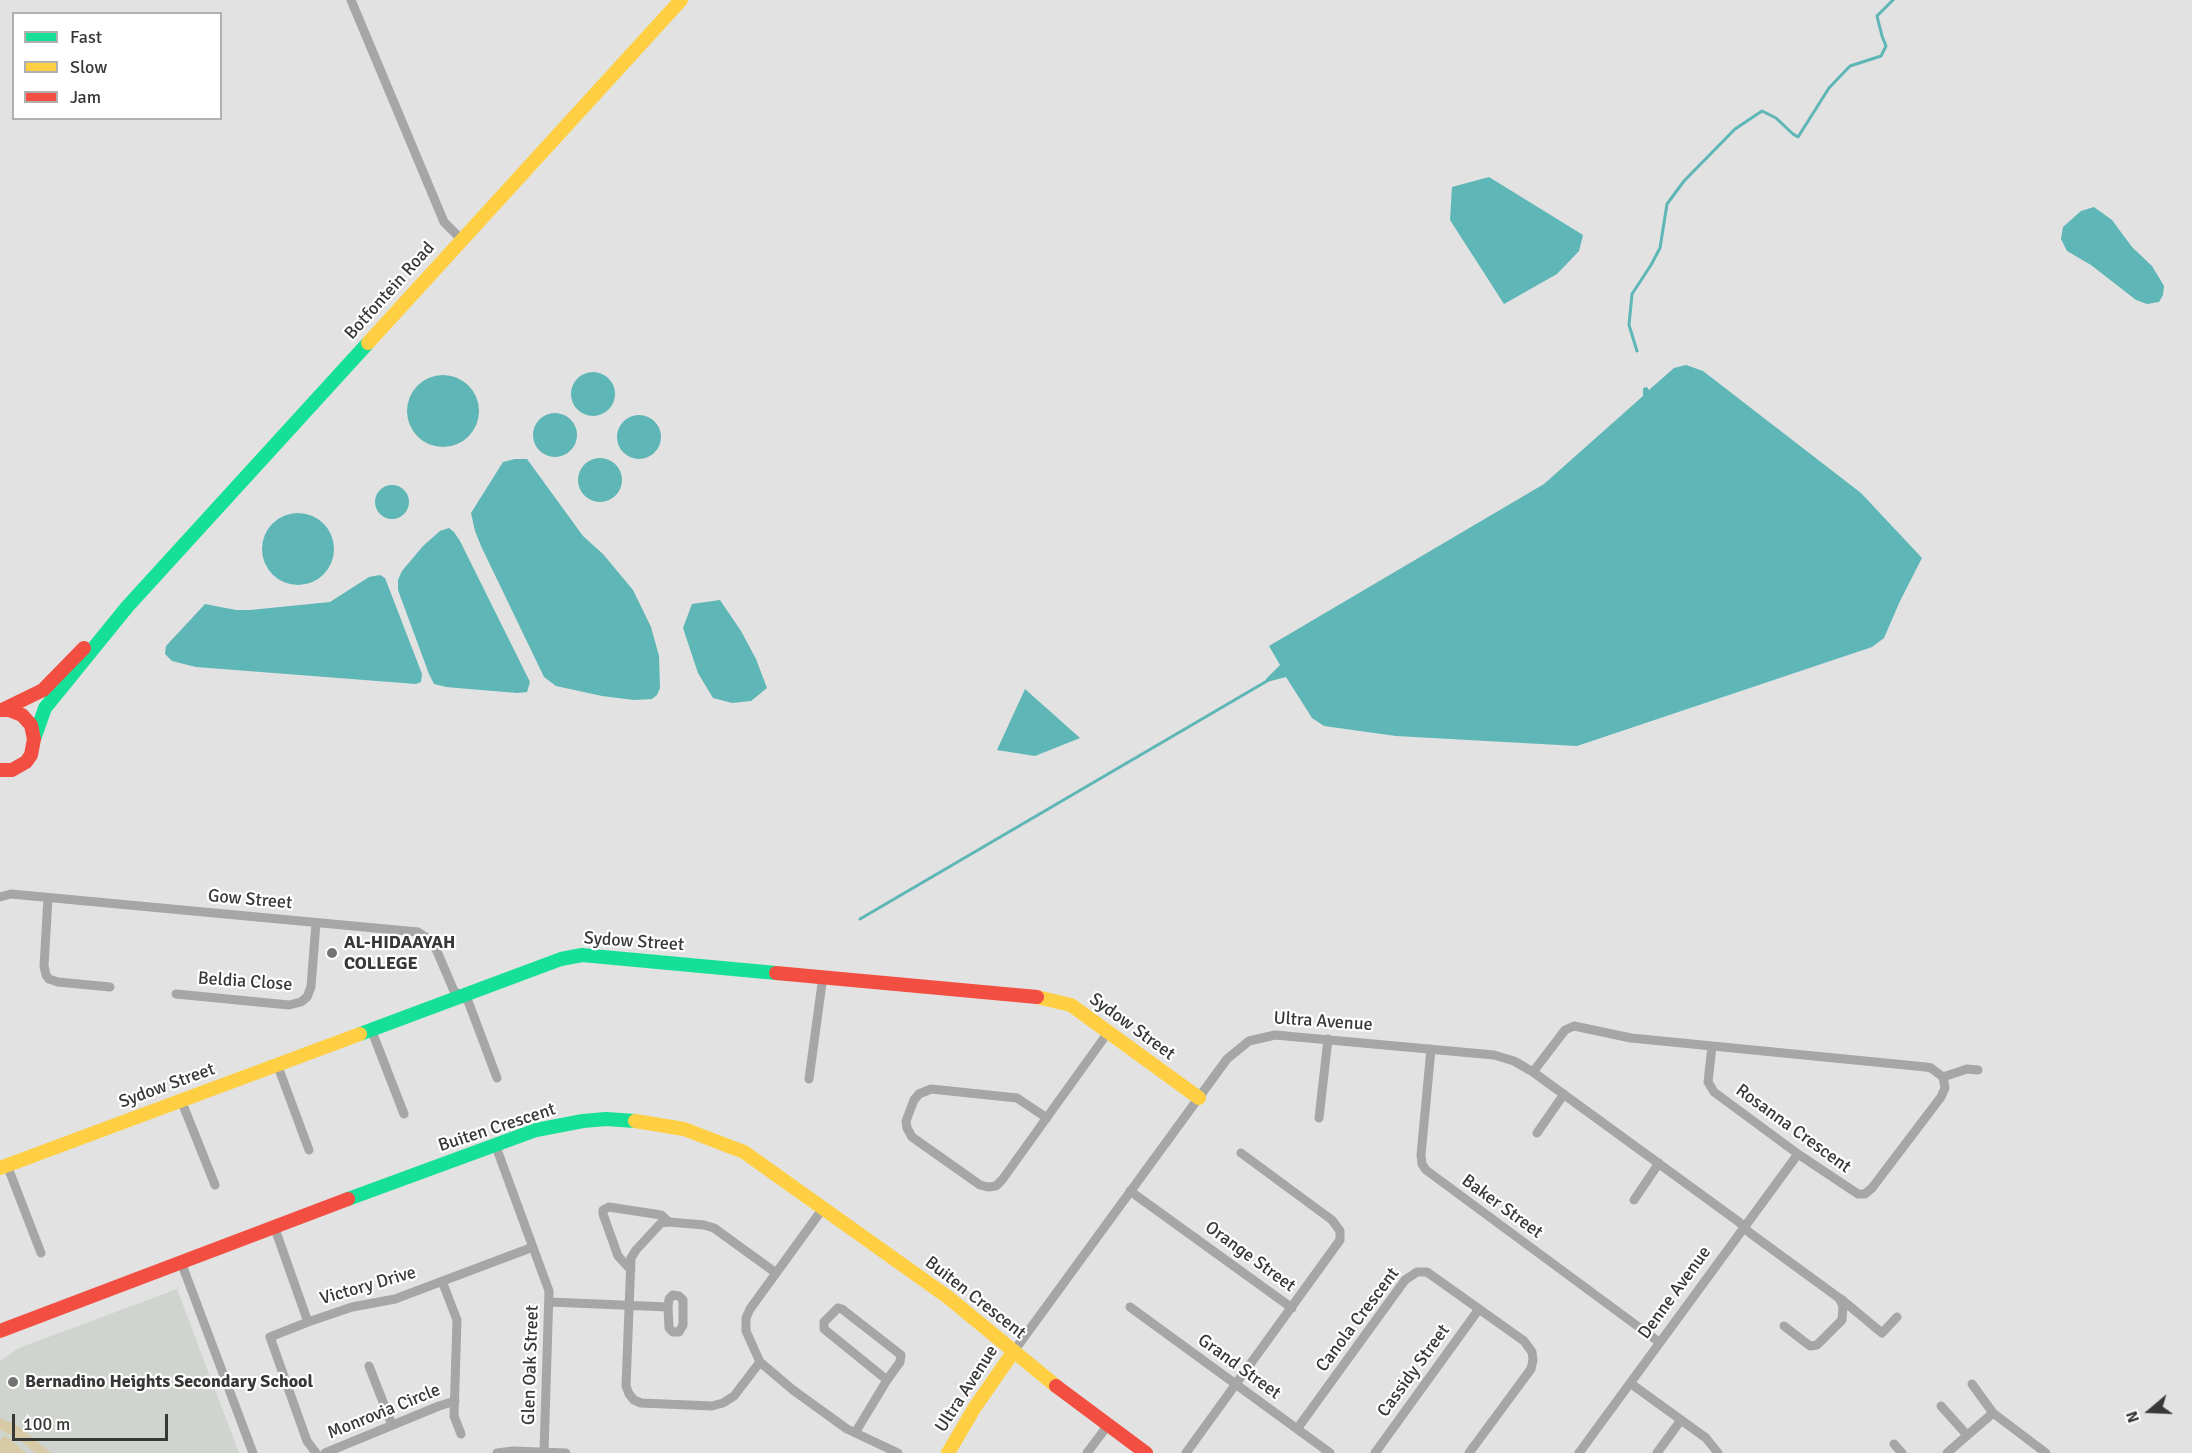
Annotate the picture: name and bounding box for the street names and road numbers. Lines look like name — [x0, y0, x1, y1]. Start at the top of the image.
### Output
street label: Botfontein Road — [340, 238, 440, 344]
street label: Gow Street — [207, 886, 293, 914]
street label: Sydow Street — [583, 928, 685, 956]
street label: Beldia Close — [197, 968, 293, 996]
street label: Sydow Street — [1085, 989, 1179, 1065]
street label: Ultra Avenue — [1273, 1008, 1373, 1036]
street label: Sydow Street — [116, 1059, 218, 1113]
street label: Rosanna Crescent — [1731, 1080, 1855, 1178]
street label: Buiten Crescent — [436, 1099, 558, 1157]
street label: Baker Street — [1457, 1170, 1547, 1244]
street label: Orange Street — [1201, 1217, 1299, 1297]
street label: Denne Avenue — [1634, 1242, 1716, 1344]
street label: Buiten Crescent — [920, 1252, 1030, 1344]
street label: Victory Drive — [317, 1262, 419, 1310]
street label: Canola Crescent — [1312, 1264, 1404, 1376]
street label: Glen Oak Street — [518, 1305, 544, 1425]
street label: Cassidy Street — [1373, 1320, 1455, 1422]
street label: Grand Street — [1193, 1330, 1285, 1404]
street label: Ultra Avenue — [931, 1342, 1003, 1436]
street label: Monrovia Circle — [324, 1380, 444, 1444]

